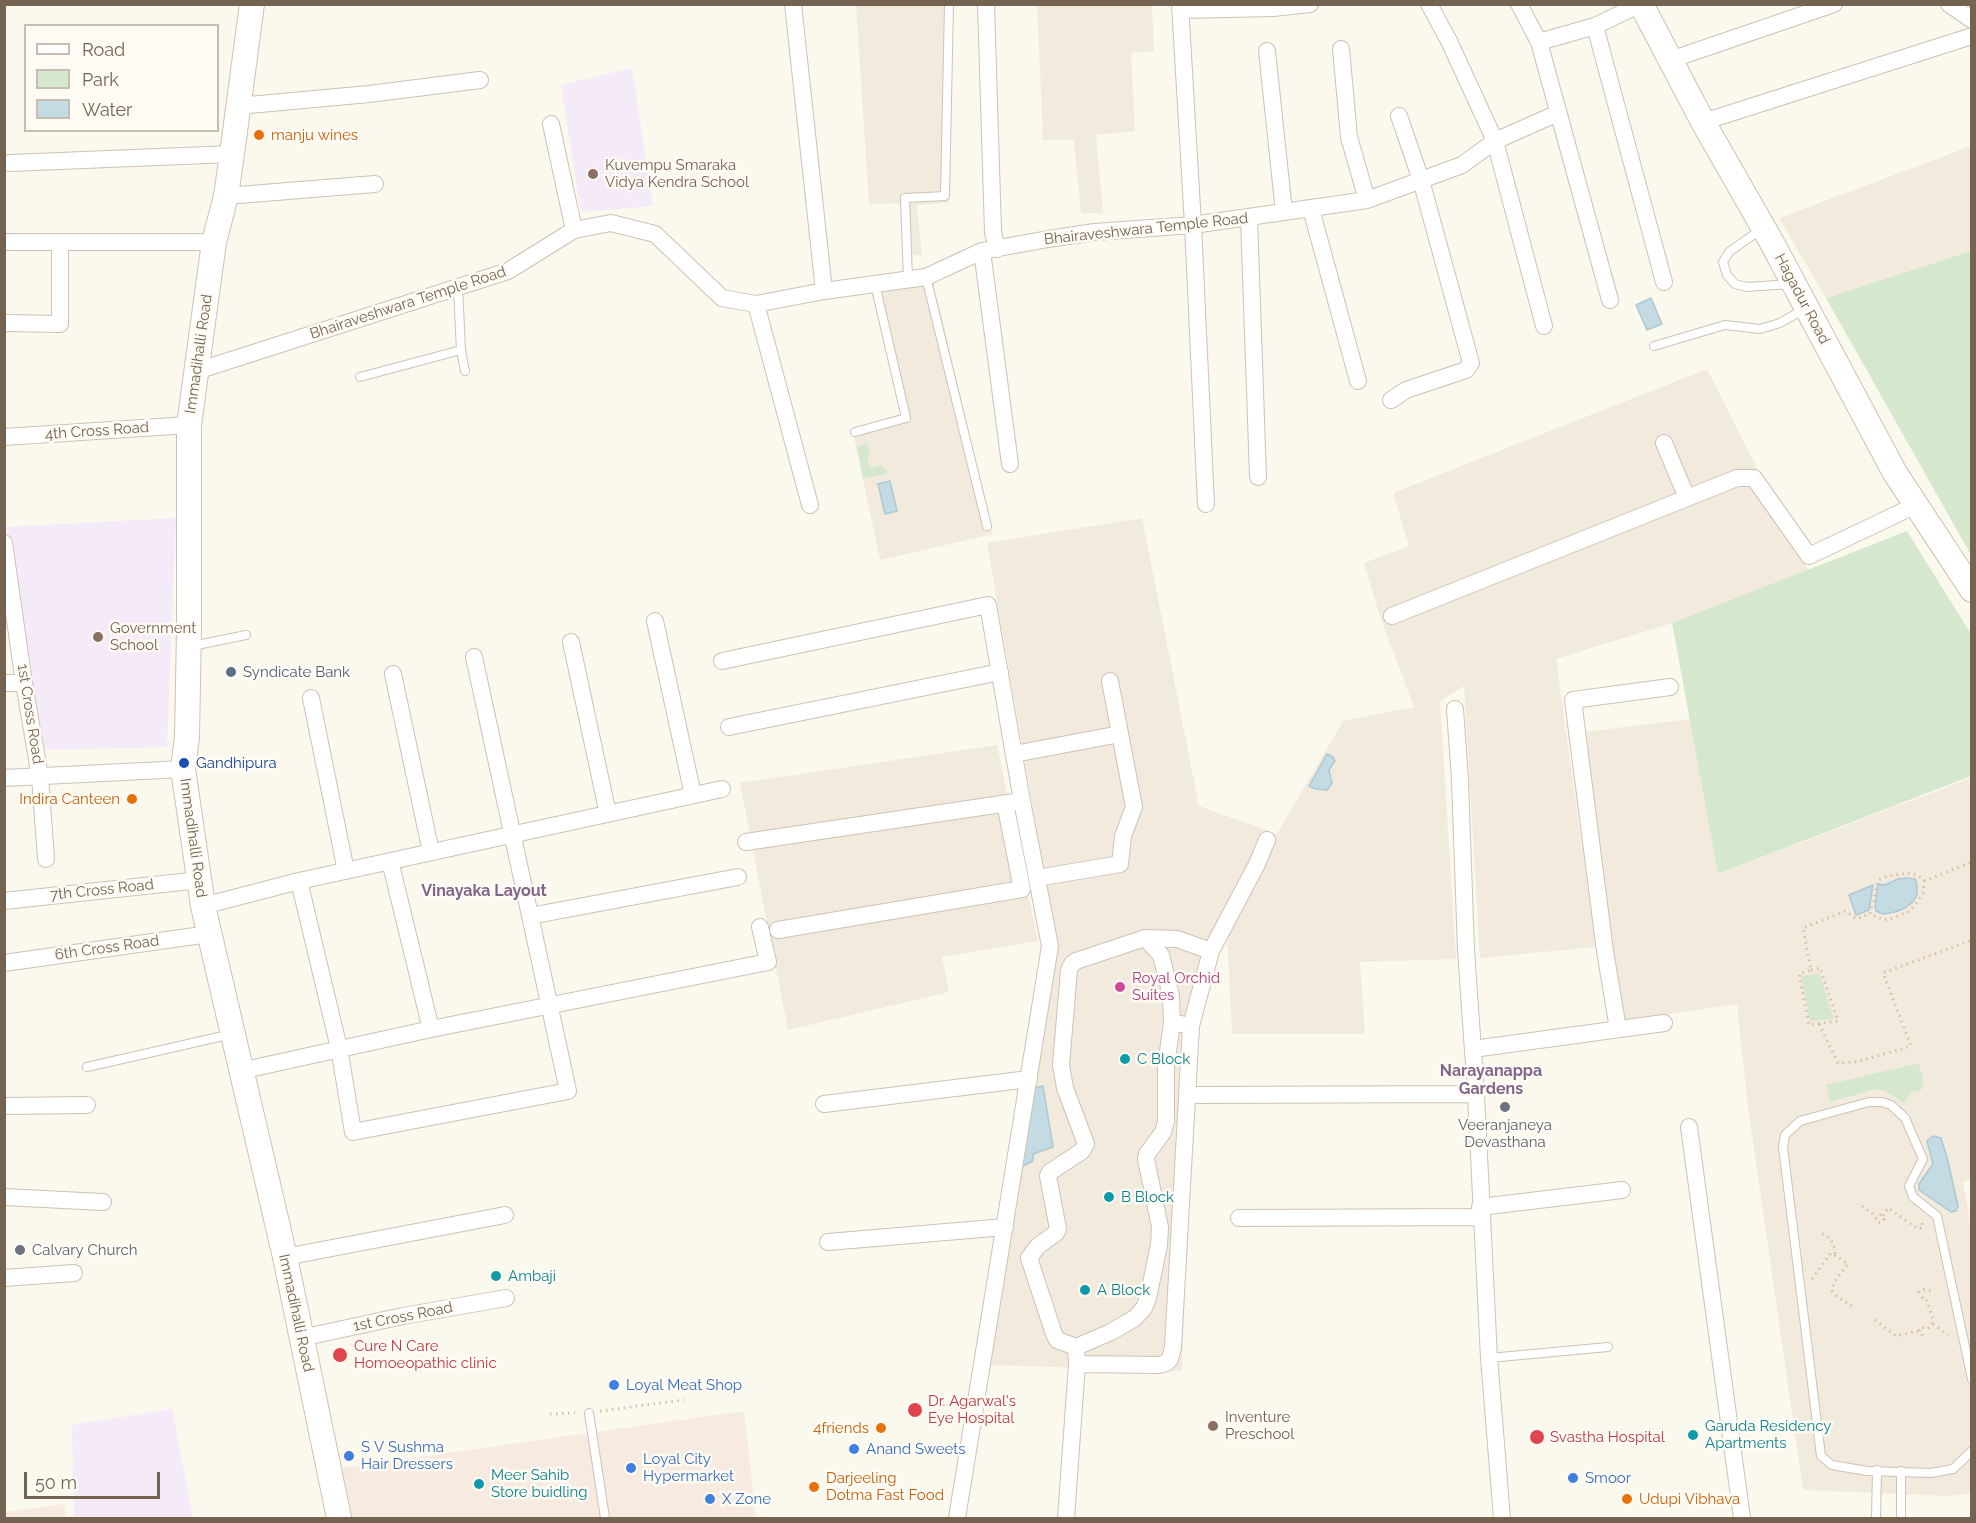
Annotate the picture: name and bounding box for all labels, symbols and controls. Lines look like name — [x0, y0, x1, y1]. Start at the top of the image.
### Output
legend — [24, 24, 219, 132]
text: Road — [82, 39, 125, 60]
text: Park — [82, 69, 119, 90]
text: Water — [82, 99, 132, 120]
place label: manju wines — [271, 126, 358, 144]
marker: manju wines — [252, 128, 266, 142]
place label: Kuvempu Smaraka Vidya Kendra School — [605, 156, 749, 191]
marker: Kuvempu Smaraka Vidya Kendra School — [586, 167, 600, 181]
street label: Bhairaveshwara Temple Road — [1043, 209, 1249, 249]
street label: Hagadur Road — [1771, 251, 1833, 347]
street label: Bhairaveshwara Temple Road — [308, 263, 508, 343]
street label: Immadihalli Road — [182, 293, 216, 415]
street label: 4th Cross Road — [44, 418, 150, 444]
place label: Government School — [110, 619, 196, 654]
marker: Government School — [91, 630, 105, 644]
street label: 1st Cross Road — [13, 663, 47, 765]
place label: Syndicate Bank — [243, 663, 350, 681]
marker: Syndicate Bank — [224, 665, 238, 679]
place label: Gandhipura — [196, 754, 277, 772]
marker: Gandhipura — [177, 756, 191, 770]
street label: Immadihalli Road — [176, 777, 210, 899]
place label: Indira Canteen — [19, 790, 120, 808]
marker: Indira Canteen — [125, 792, 139, 806]
street label: 7th Cross Road — [49, 876, 155, 904]
district label: Vinayaka Layout — [421, 881, 547, 901]
street label: 6th Cross Road — [54, 932, 160, 964]
place label: Royal Orchid Suites — [1132, 969, 1220, 1004]
marker: Royal Orchid Suites — [1113, 980, 1127, 994]
place label: C Block — [1137, 1050, 1190, 1068]
marker: C Block — [1118, 1052, 1132, 1066]
district label: Narayanappa Gardens — [1440, 1061, 1542, 1099]
marker: Veeranjaneya Devasthana — [1498, 1100, 1512, 1114]
place label: Veeranjaneya Devasthana — [1458, 1116, 1552, 1151]
place label: B Block — [1121, 1188, 1174, 1206]
marker: B Block — [1102, 1190, 1116, 1204]
place label: Calvary Church — [32, 1241, 137, 1259]
marker: Calvary Church — [13, 1243, 27, 1257]
street label: Immadihalli Road — [275, 1252, 317, 1374]
place label: Ambaji — [508, 1267, 556, 1285]
marker: Ambaji — [489, 1269, 503, 1283]
place label: A Block — [1097, 1281, 1150, 1299]
marker: A Block — [1078, 1283, 1092, 1297]
street label: 1st Cross Road — [352, 1299, 454, 1335]
place label: Cure N Care Homoeopathic clinic — [354, 1337, 497, 1372]
marker: Cure N Care Homoeopathic clinic — [331, 1346, 349, 1364]
place label: Loyal Meat Shop — [626, 1376, 742, 1394]
marker: Loyal Meat Shop — [607, 1378, 621, 1392]
place label: Dr. Agarwal's Eye Hospital — [928, 1392, 1016, 1427]
marker: Dr. Agarwal's Eye Hospital — [906, 1401, 924, 1419]
place label: Inventure Preschool — [1225, 1408, 1294, 1443]
place label: Garuda Residency Apartments — [1705, 1417, 1831, 1452]
place label: 4friends — [813, 1419, 869, 1437]
marker: Inventure Preschool — [1206, 1419, 1220, 1433]
marker: 4friends — [874, 1421, 888, 1435]
marker: Svastha Hospital — [1528, 1428, 1546, 1446]
place label: Svastha Hospital — [1550, 1428, 1665, 1446]
marker: Garuda Residency Apartments — [1686, 1428, 1700, 1442]
place label: S V Sushma Hair Dressers — [361, 1438, 453, 1473]
place label: Anand Sweets — [866, 1440, 966, 1458]
marker: Anand Sweets — [847, 1442, 861, 1456]
marker: S V Sushma Hair Dressers — [342, 1449, 356, 1463]
place label: Loyal City Hypermarket — [643, 1450, 734, 1485]
scale bar — [27, 1460, 164, 1498]
marker: Loyal City Hypermarket — [624, 1461, 638, 1475]
place label: Meer Sahib Store buidling — [491, 1466, 588, 1501]
place label: Darjeeling Dotma Fast Food — [826, 1469, 944, 1504]
place label: Smoor — [1585, 1469, 1631, 1487]
marker: Smoor — [1566, 1471, 1580, 1485]
text: 50 m — [35, 1472, 77, 1493]
marker: Meer Sahib Store buidling — [472, 1477, 486, 1491]
marker: Darjeeling Dotma Fast Food — [807, 1480, 821, 1494]
place label: X Zone — [722, 1490, 771, 1508]
place label: Udupi Vibhava — [1639, 1490, 1740, 1508]
marker: X Zone — [703, 1492, 717, 1506]
marker: Udupi Vibhava — [1620, 1492, 1634, 1506]

